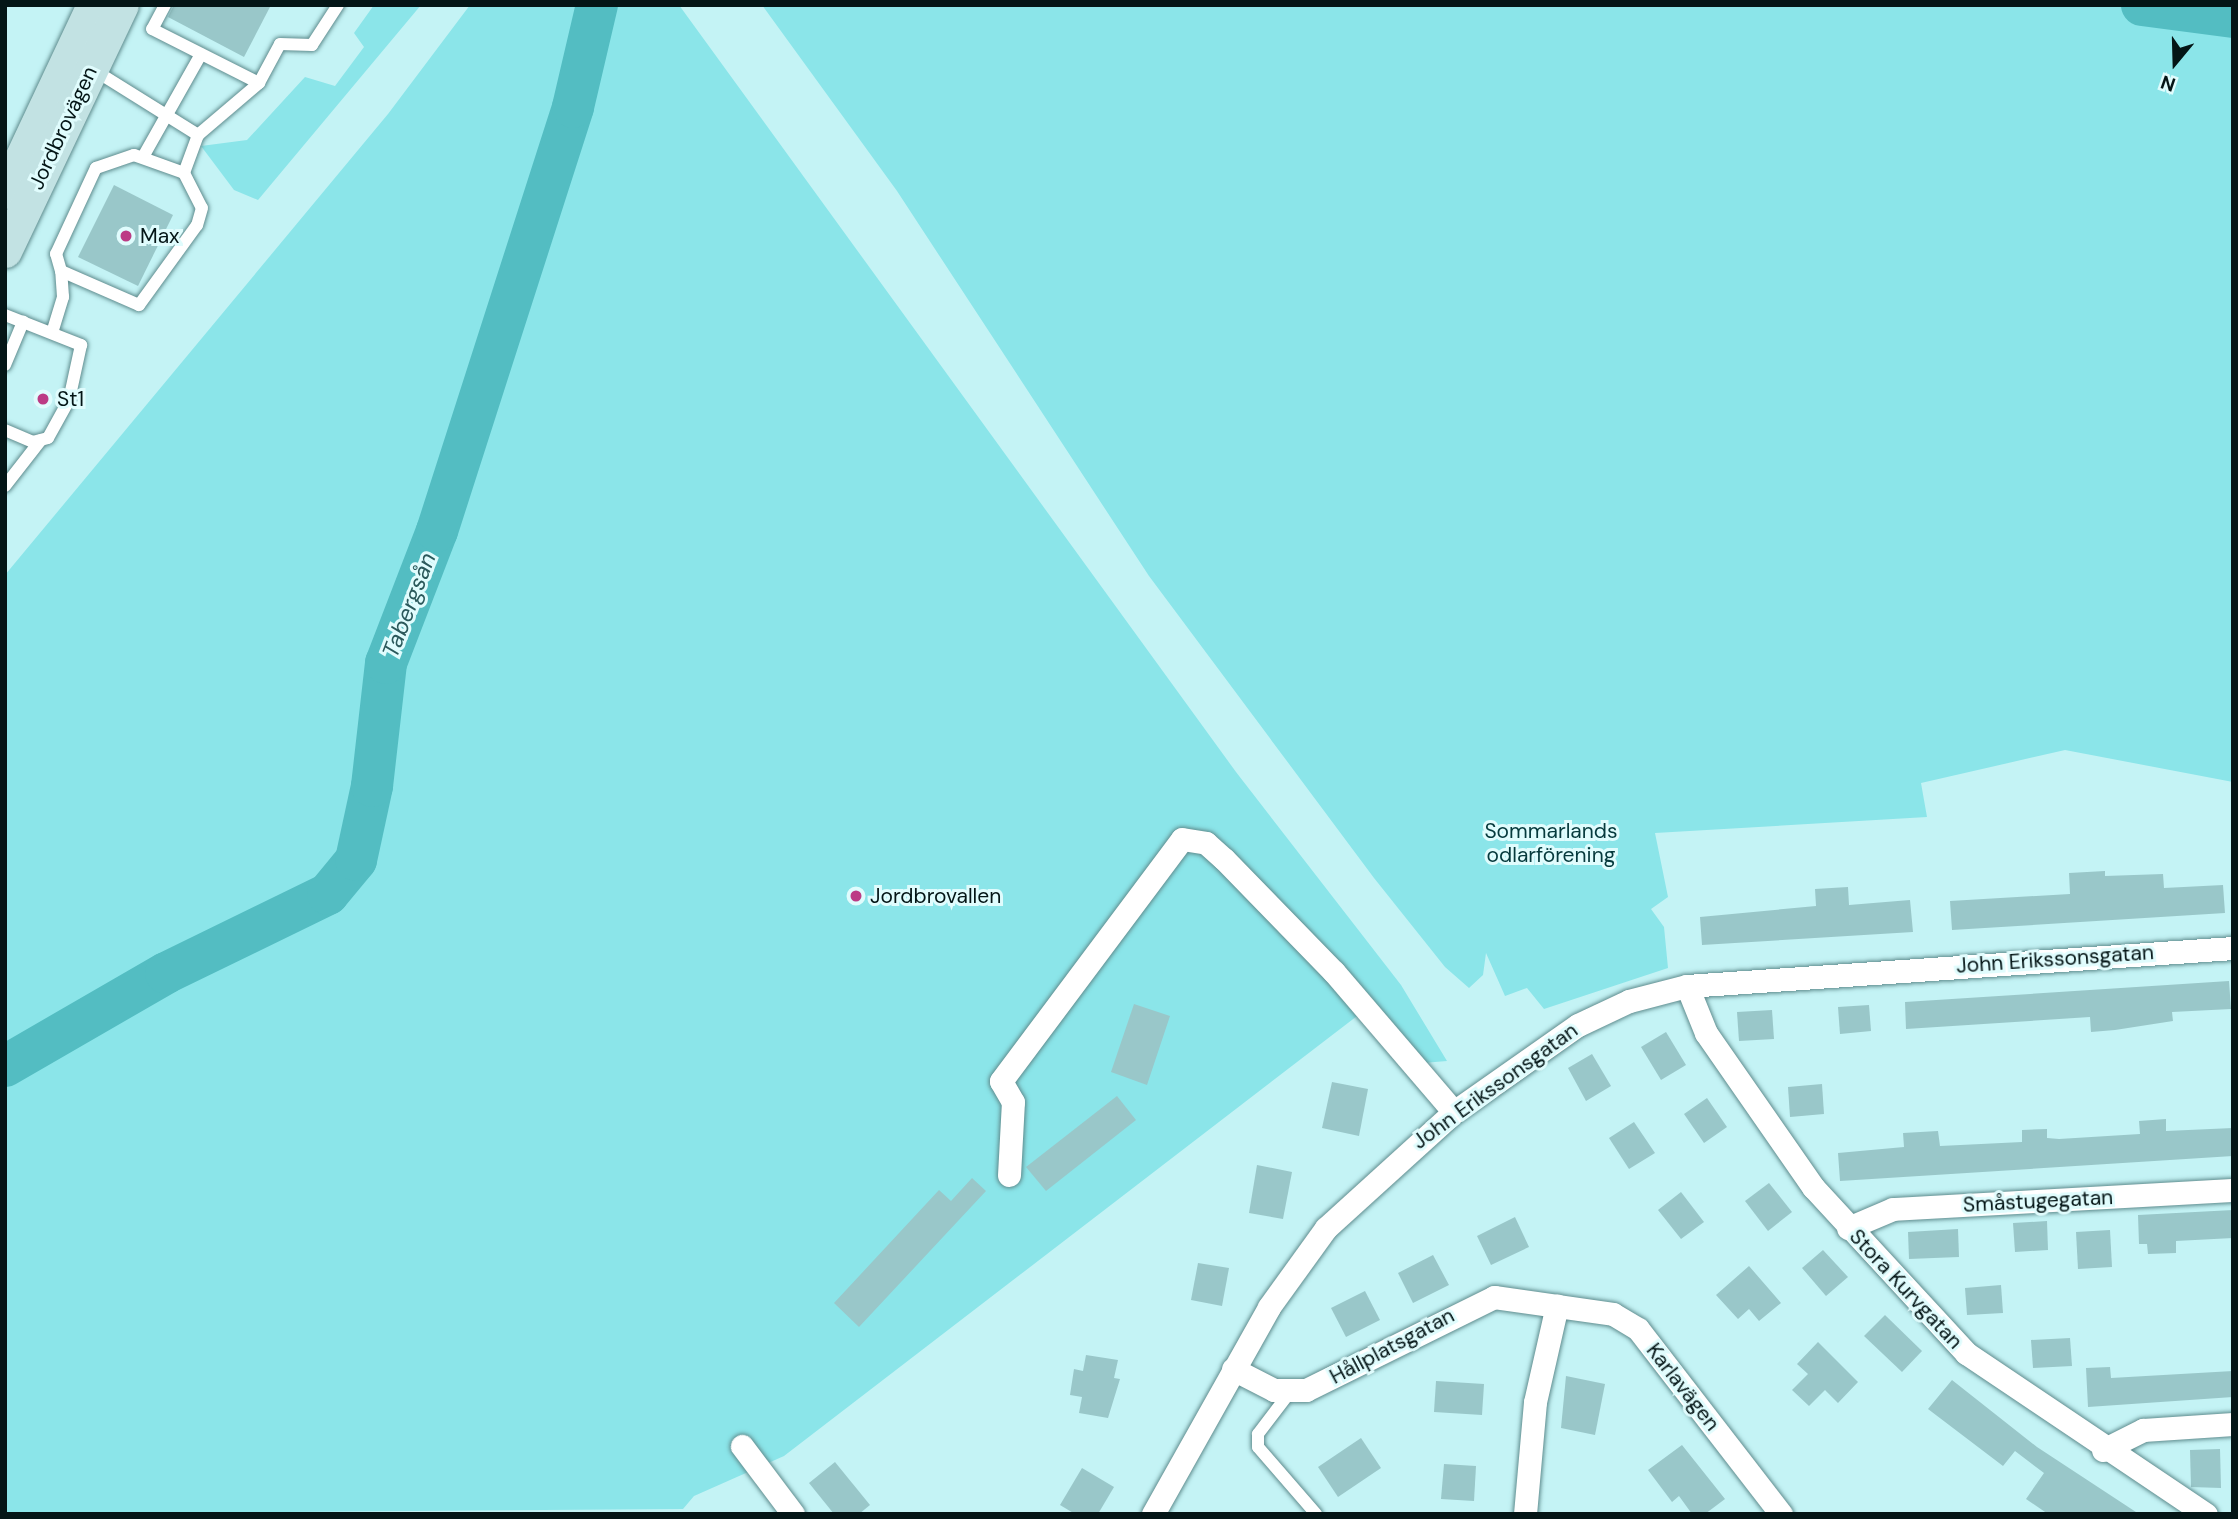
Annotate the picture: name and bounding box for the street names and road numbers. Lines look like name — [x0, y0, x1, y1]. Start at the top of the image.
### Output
street label: Jordbrovägen — [23, 62, 103, 194]
street label: John Erikssonsgatan — [1955, 940, 2155, 978]
street label: John Erikssonsgatan — [1407, 1018, 1583, 1154]
street label: Småstugegatan — [1962, 1184, 2114, 1218]
street label: Stora Kurvgatan — [1844, 1224, 1968, 1354]
street label: Hållplatsgatan — [1325, 1303, 1459, 1389]
street label: Karlavägen — [1641, 1338, 1725, 1436]

